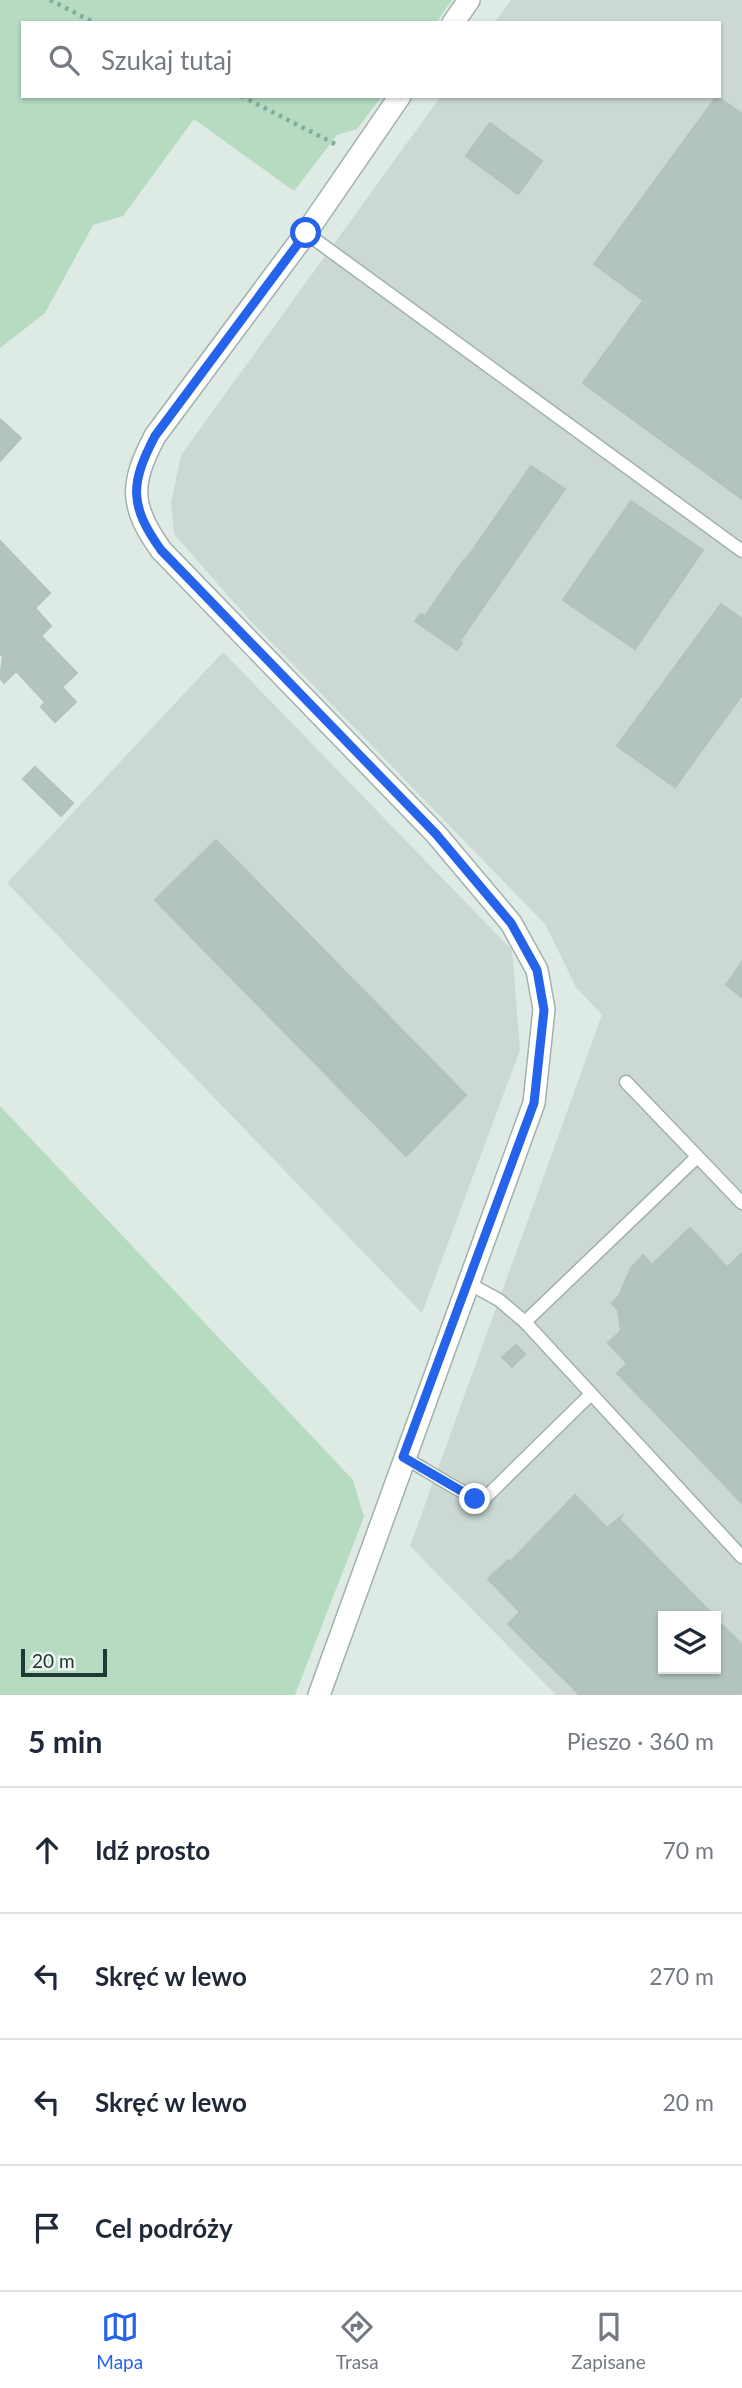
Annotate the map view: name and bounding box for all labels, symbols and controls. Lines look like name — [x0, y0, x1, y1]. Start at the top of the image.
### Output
search box — [21, 21, 721, 98]
icon: search — [45, 41, 83, 79]
text: Szukaj tutaj — [101, 44, 232, 76]
route start — [290, 217, 321, 248]
route end — [459, 1483, 490, 1514]
map controls — [658, 1611, 721, 1674]
button: layers — [658, 1611, 721, 1674]
scale bar — [21, 1646, 107, 1678]
text: 20 m — [32, 1649, 75, 1672]
text: 5 min — [28, 1723, 102, 1759]
text: Pieszo · 360 m — [567, 1727, 714, 1755]
icon: ahead — [28, 1831, 66, 1869]
text: Idź prosto — [95, 1834, 210, 1866]
text: 70 m — [663, 1836, 714, 1864]
icon: left — [28, 1957, 66, 1995]
text: Skręć w lewo — [95, 1960, 247, 1992]
text: 270 m — [649, 1962, 714, 1990]
icon: left — [28, 2083, 66, 2121]
text: Skręć w lewo — [95, 2086, 247, 2118]
text: 20 m — [663, 2088, 714, 2116]
icon: arrive — [28, 2209, 66, 2247]
text: Cel podróży — [95, 2212, 233, 2244]
tab: Mapa — [96, 2308, 143, 2373]
tab: Trasa — [336, 2308, 379, 2373]
tab: Zapisane — [571, 2308, 646, 2373]

